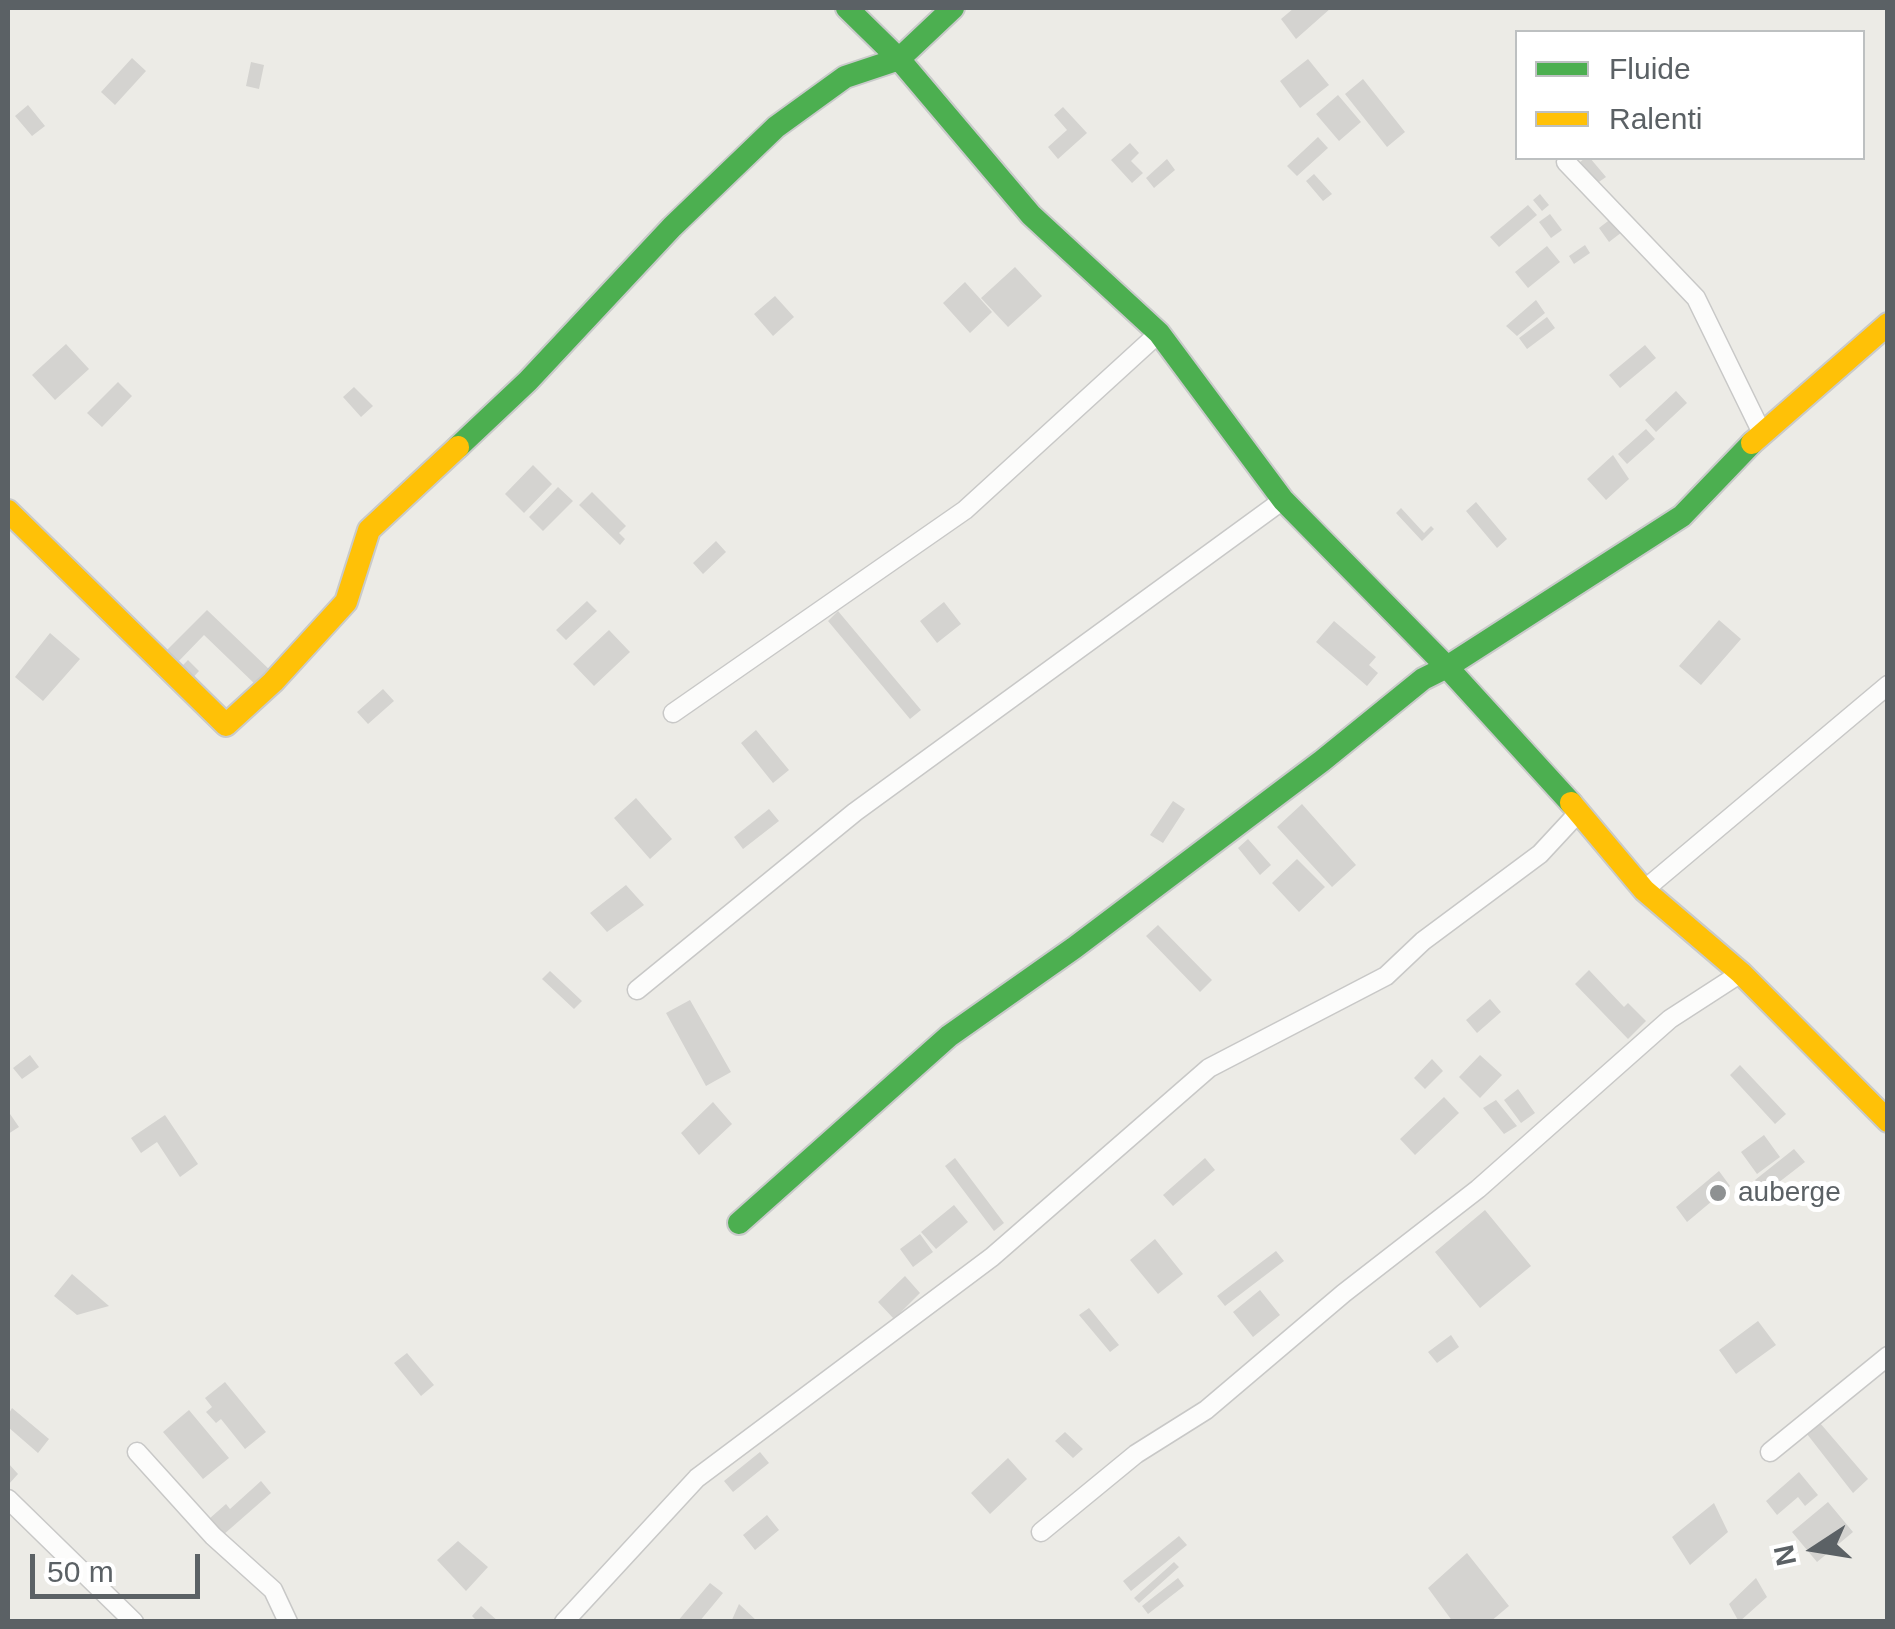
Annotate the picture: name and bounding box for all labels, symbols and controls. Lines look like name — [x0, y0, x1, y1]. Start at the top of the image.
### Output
legend — [1515, 30, 1865, 160]
text: Fluide — [1609, 52, 1691, 85]
text: Ralenti — [1609, 102, 1702, 135]
place label: auberge — [1738, 1176, 1841, 1210]
marker: auberge — [1707, 1182, 1729, 1204]
north arrow — [1765, 1499, 1865, 1599]
scale bar — [35, 1534, 205, 1596]
text: N — [1768, 1542, 1802, 1568]
text: 50 m — [47, 1555, 114, 1588]

